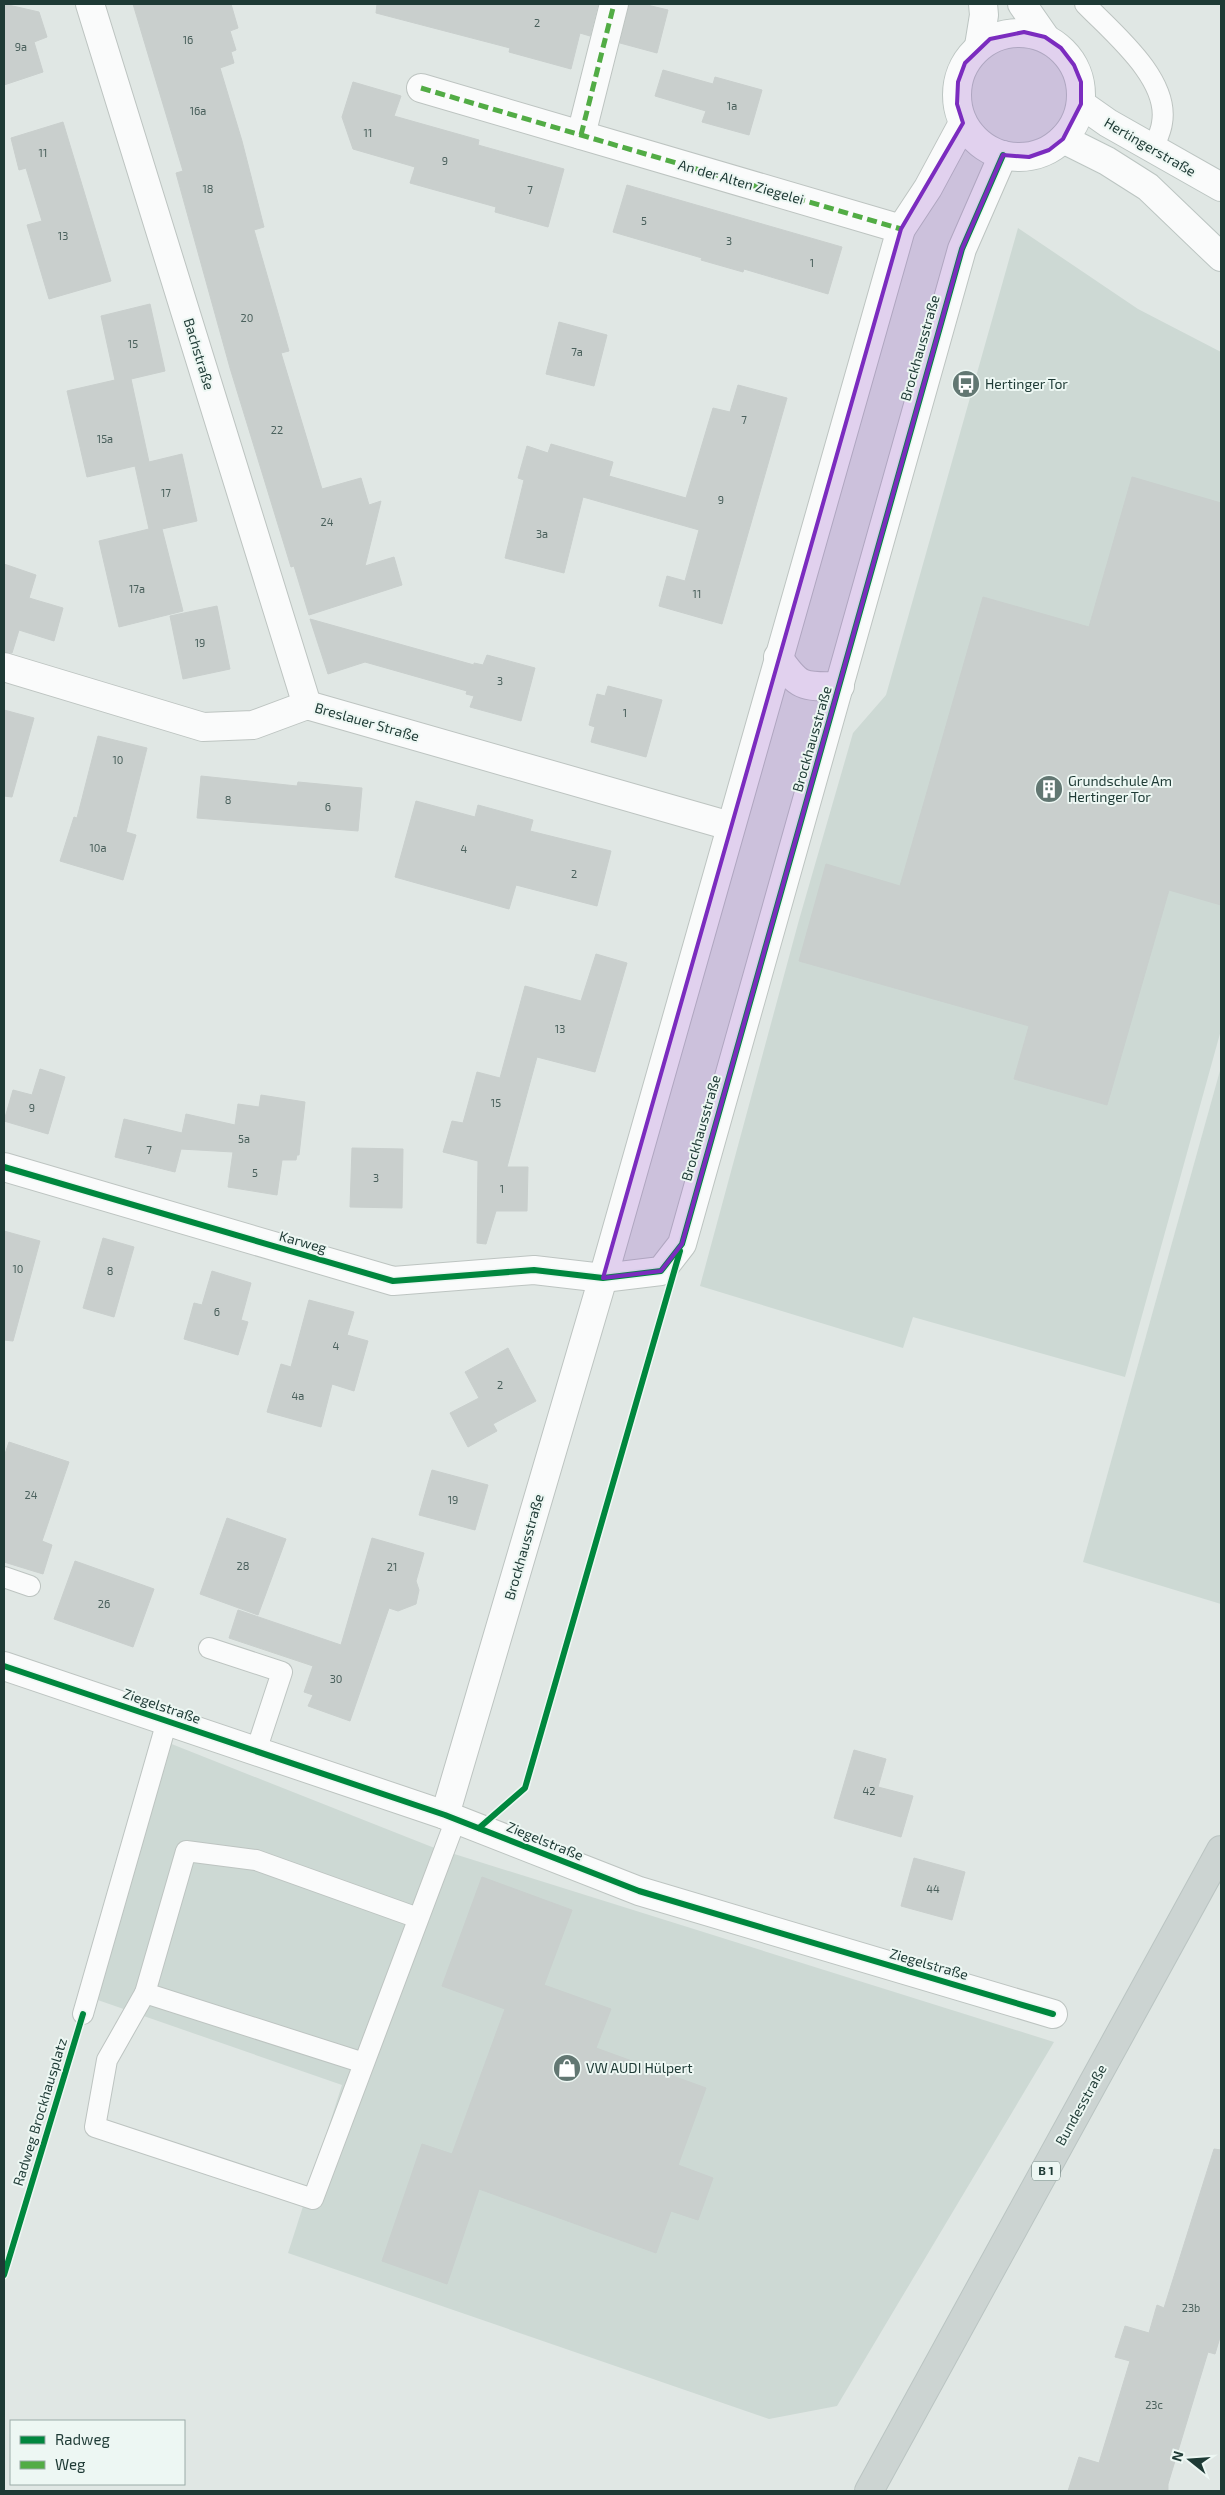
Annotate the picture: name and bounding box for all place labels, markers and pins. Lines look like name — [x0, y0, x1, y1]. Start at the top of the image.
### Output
bus stop icon: Hertinger Tor — [951, 369, 981, 399]
place label: Hertinger Tor — [985, 375, 1068, 392]
place label: Grundschule Am Hertinger Tor — [1068, 772, 1172, 805]
building icon: Grundschule Am Hertinger Tor — [1034, 774, 1064, 804]
shop icon: VW AUDI Hülpert — [552, 2053, 582, 2083]
place label: VW AUDI Hülpert — [586, 2059, 693, 2076]

